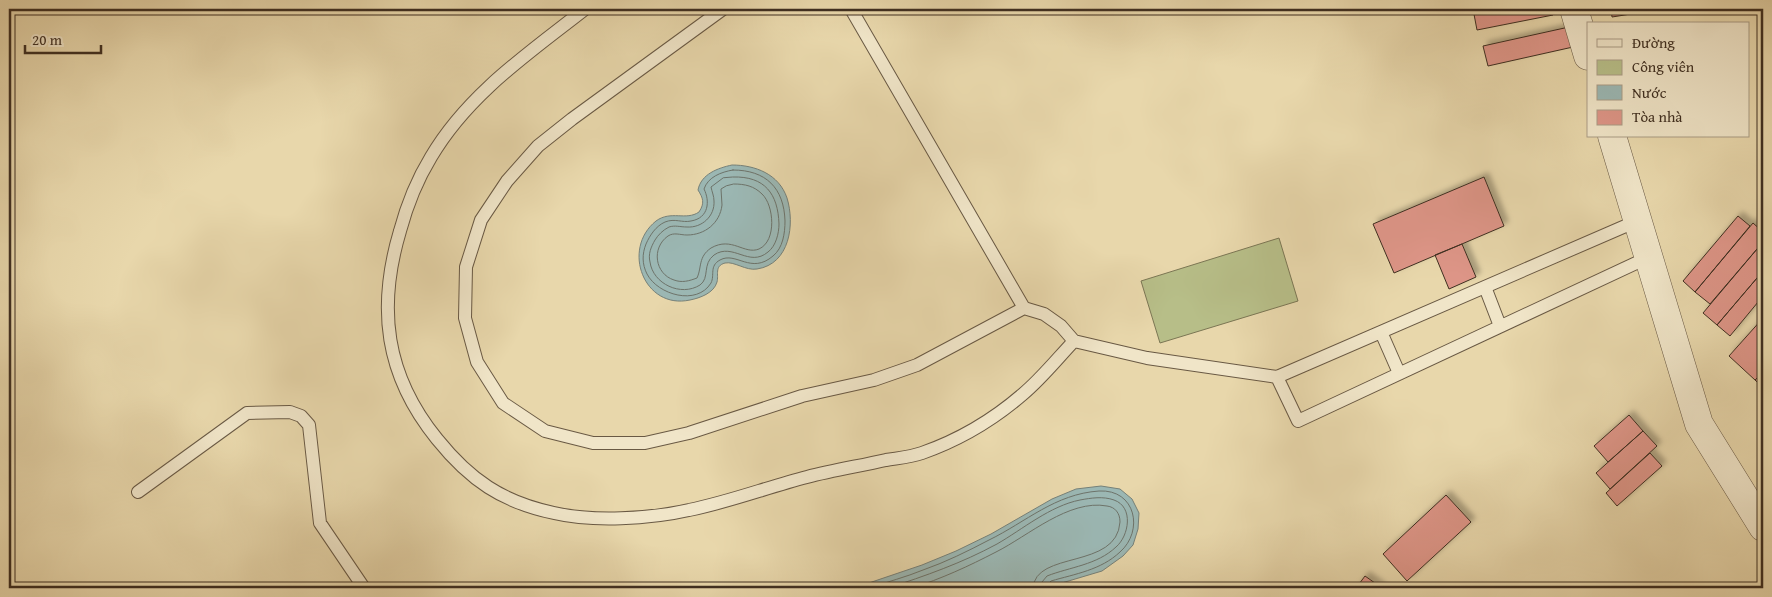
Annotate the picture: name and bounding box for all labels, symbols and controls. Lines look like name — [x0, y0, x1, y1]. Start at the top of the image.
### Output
scale bar — [25, 22, 101, 54]
legend — [1587, 22, 1750, 138]
text: 20 m — [32, 29, 63, 50]
text: Đường — [1632, 32, 1675, 53]
text: Công viên — [1632, 56, 1695, 77]
text: Nước — [1632, 82, 1667, 103]
text: Tòa nhà — [1632, 106, 1682, 127]

